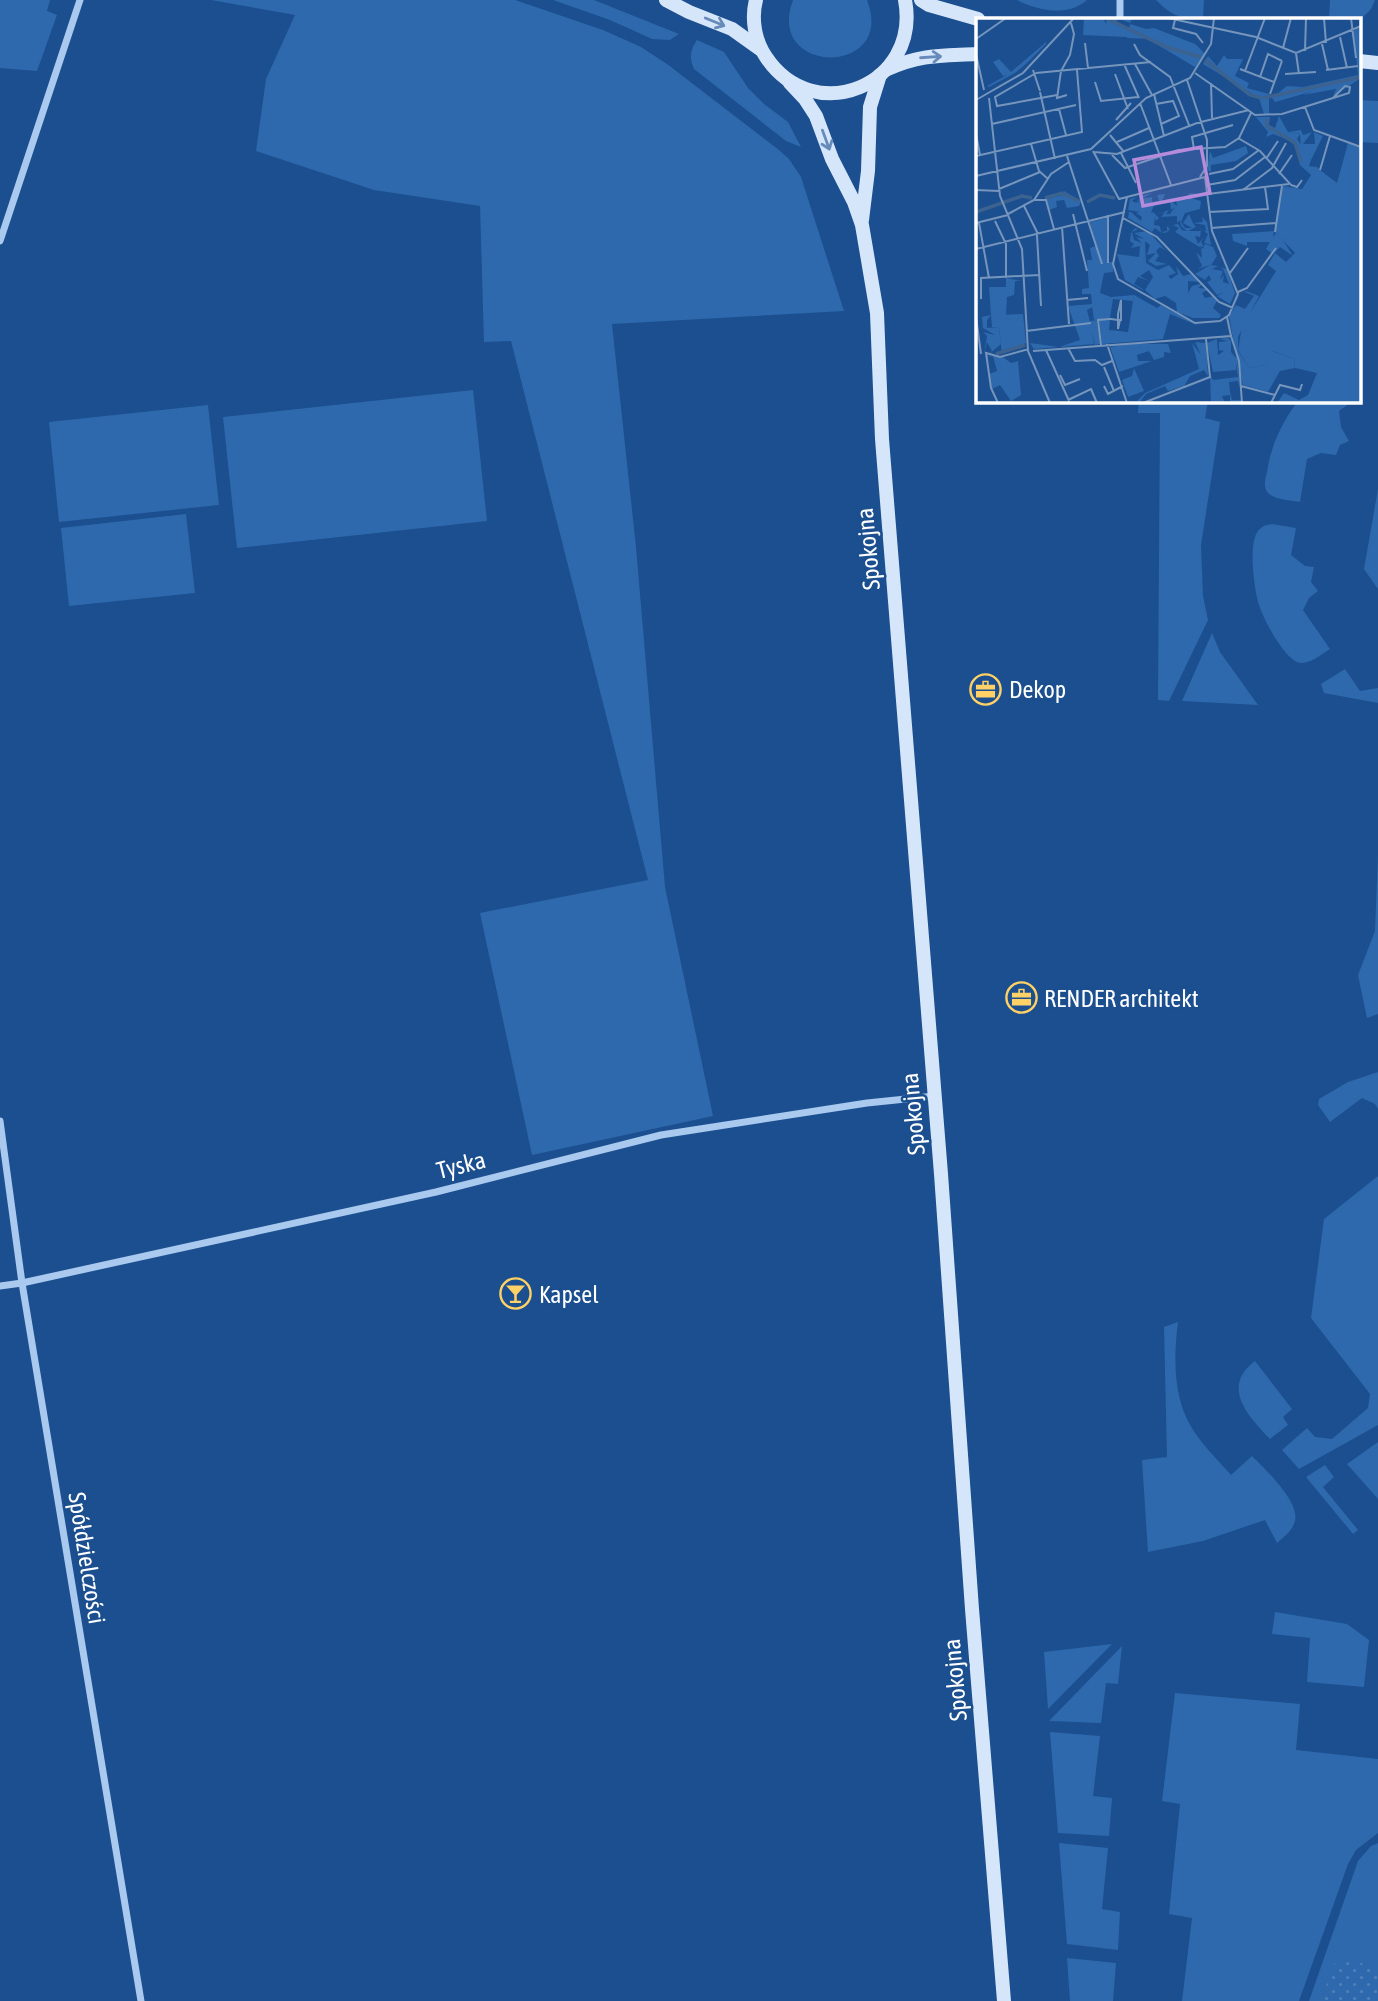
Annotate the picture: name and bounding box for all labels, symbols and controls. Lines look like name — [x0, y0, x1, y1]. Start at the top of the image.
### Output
one-way arrow — [704, 17, 725, 30]
inset map — [976, 18, 1360, 402]
one-way arrow — [919, 50, 942, 63]
one-way arrow — [821, 128, 833, 150]
street label: Spokojna — [851, 507, 885, 591]
office icon: Dekop — [969, 672, 1003, 706]
place label: Dekop — [1009, 676, 1066, 703]
office icon: RENDER architekt — [1004, 981, 1038, 1015]
place label: RENDER architekt — [1044, 985, 1199, 1012]
street label: Spokojna — [896, 1072, 930, 1156]
street label: Tyska — [434, 1146, 488, 1184]
bar icon: Kapsel — [499, 1277, 533, 1311]
place label: Kapsel — [539, 1281, 599, 1308]
street label: Spółdzielczości — [63, 1490, 111, 1626]
street label: Spokojna — [938, 1638, 972, 1722]

